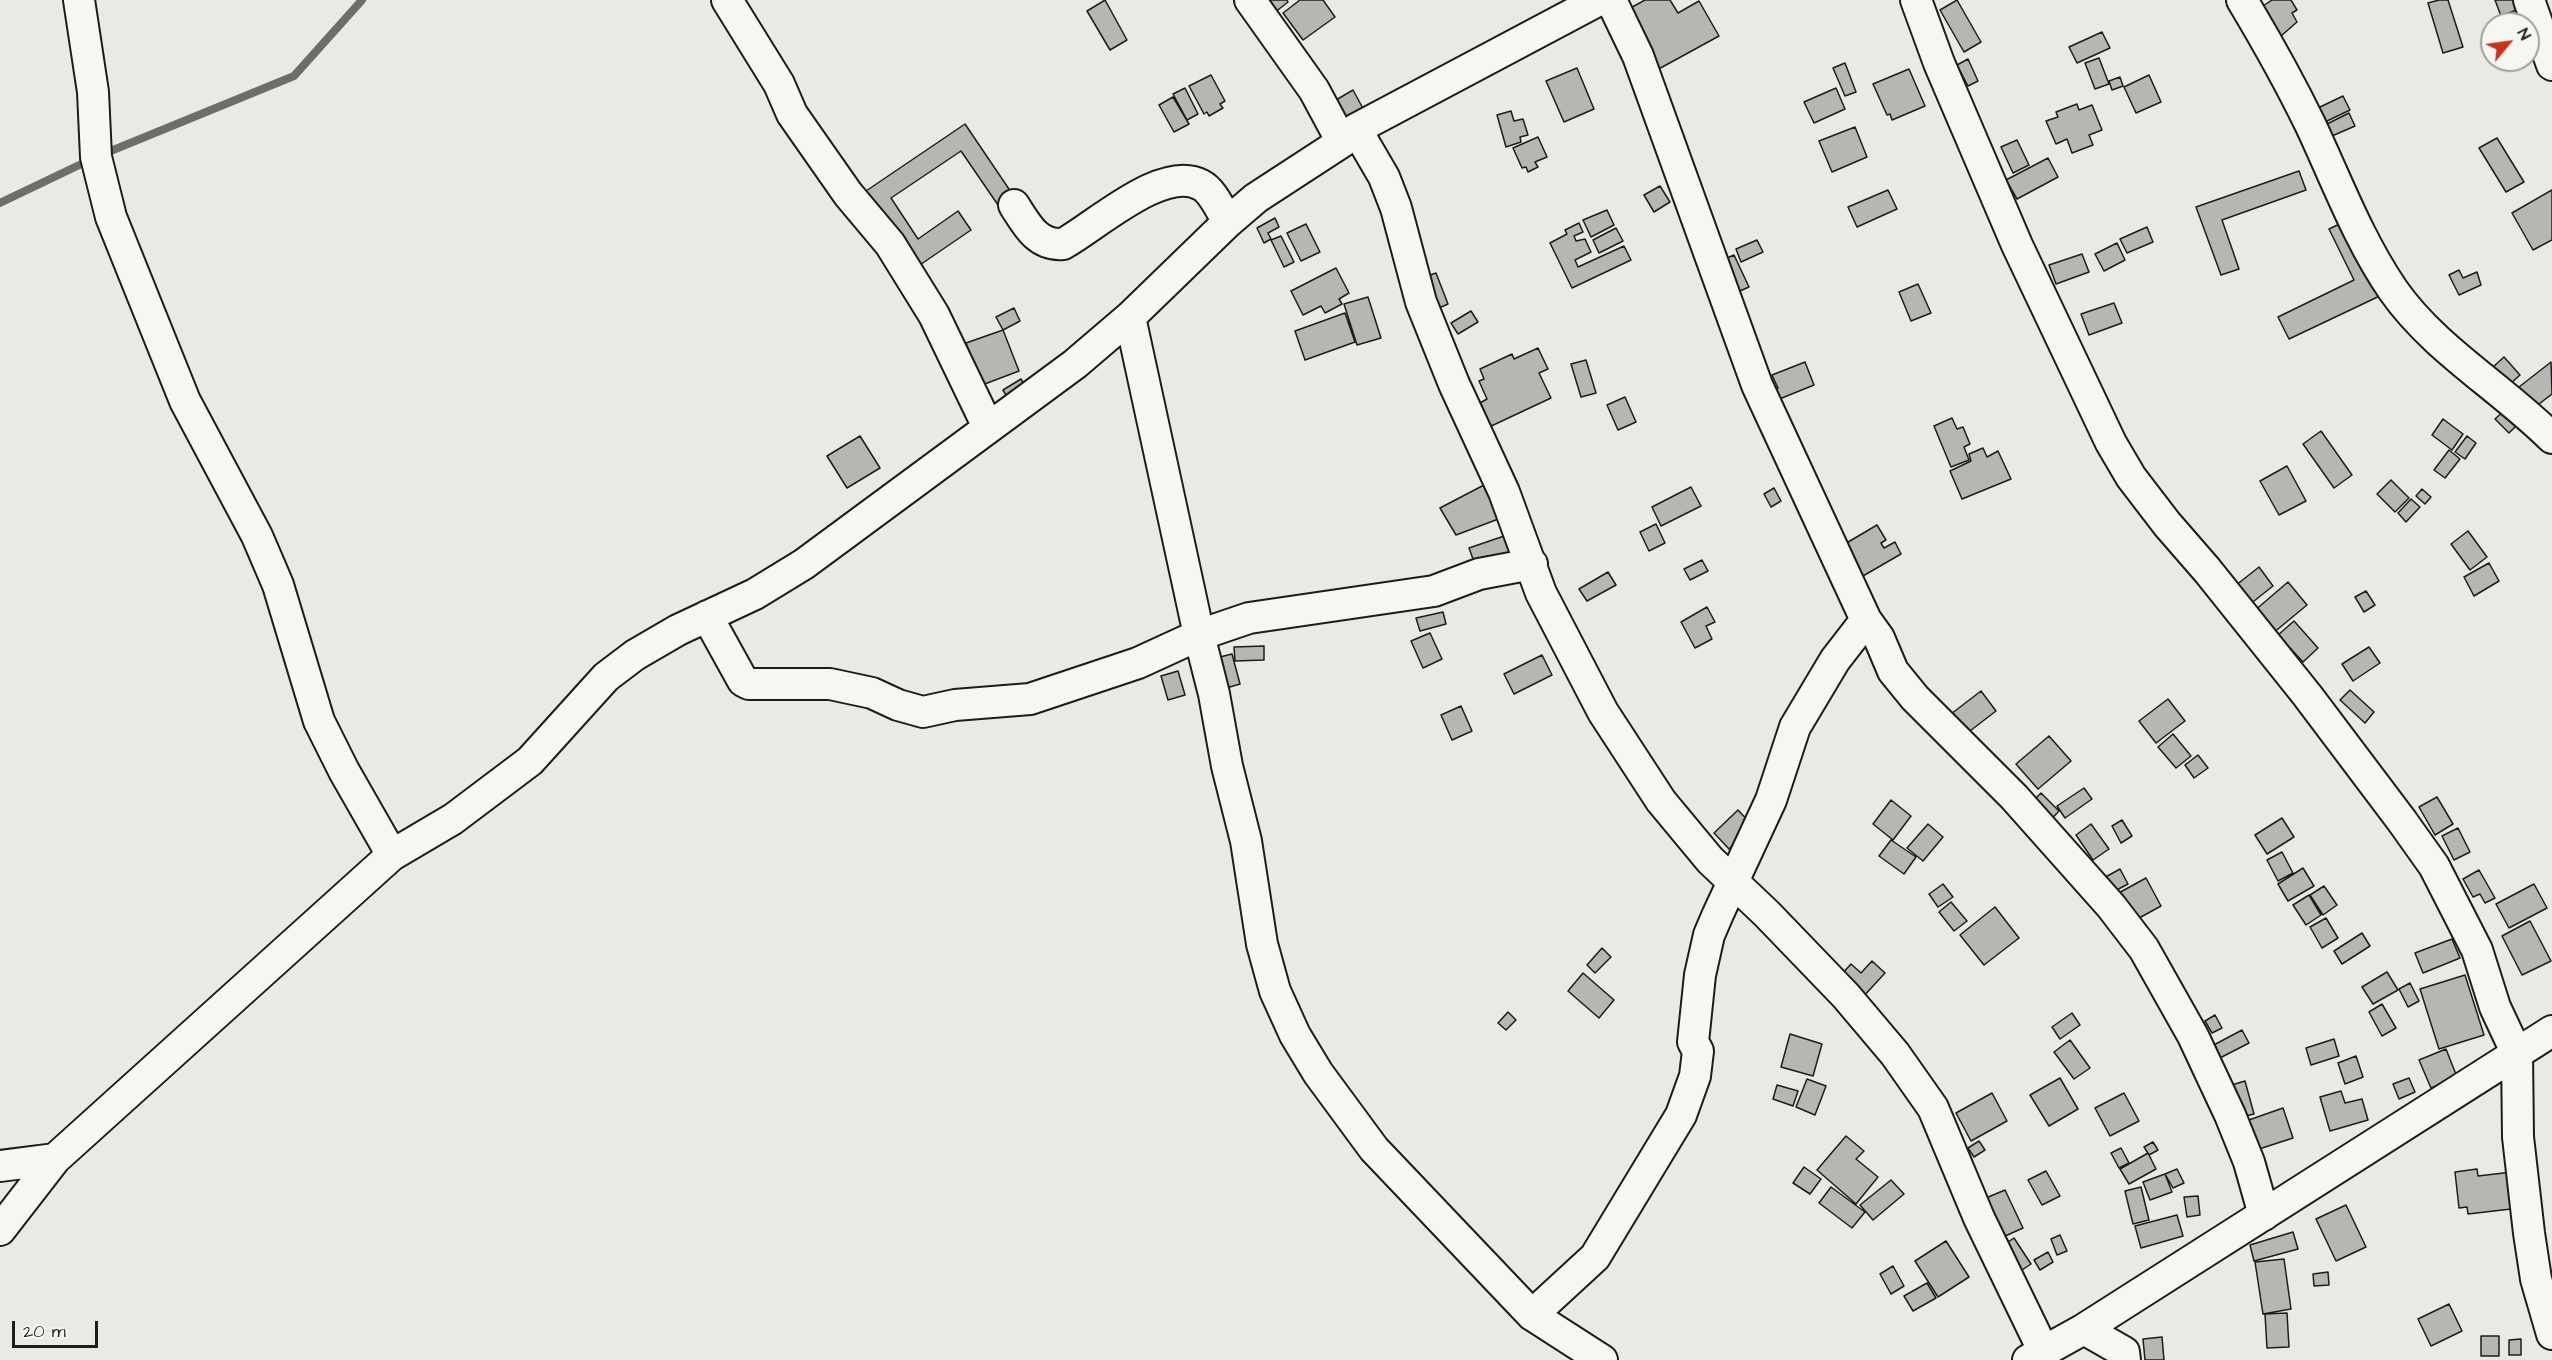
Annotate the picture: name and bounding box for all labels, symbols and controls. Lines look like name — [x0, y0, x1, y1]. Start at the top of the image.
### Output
north arrow — [2480, 12, 2540, 72]
text: N — [2512, 25, 2536, 44]
scale bar — [15, 1309, 100, 1347]
text: 20 m — [23, 1319, 66, 1344]

